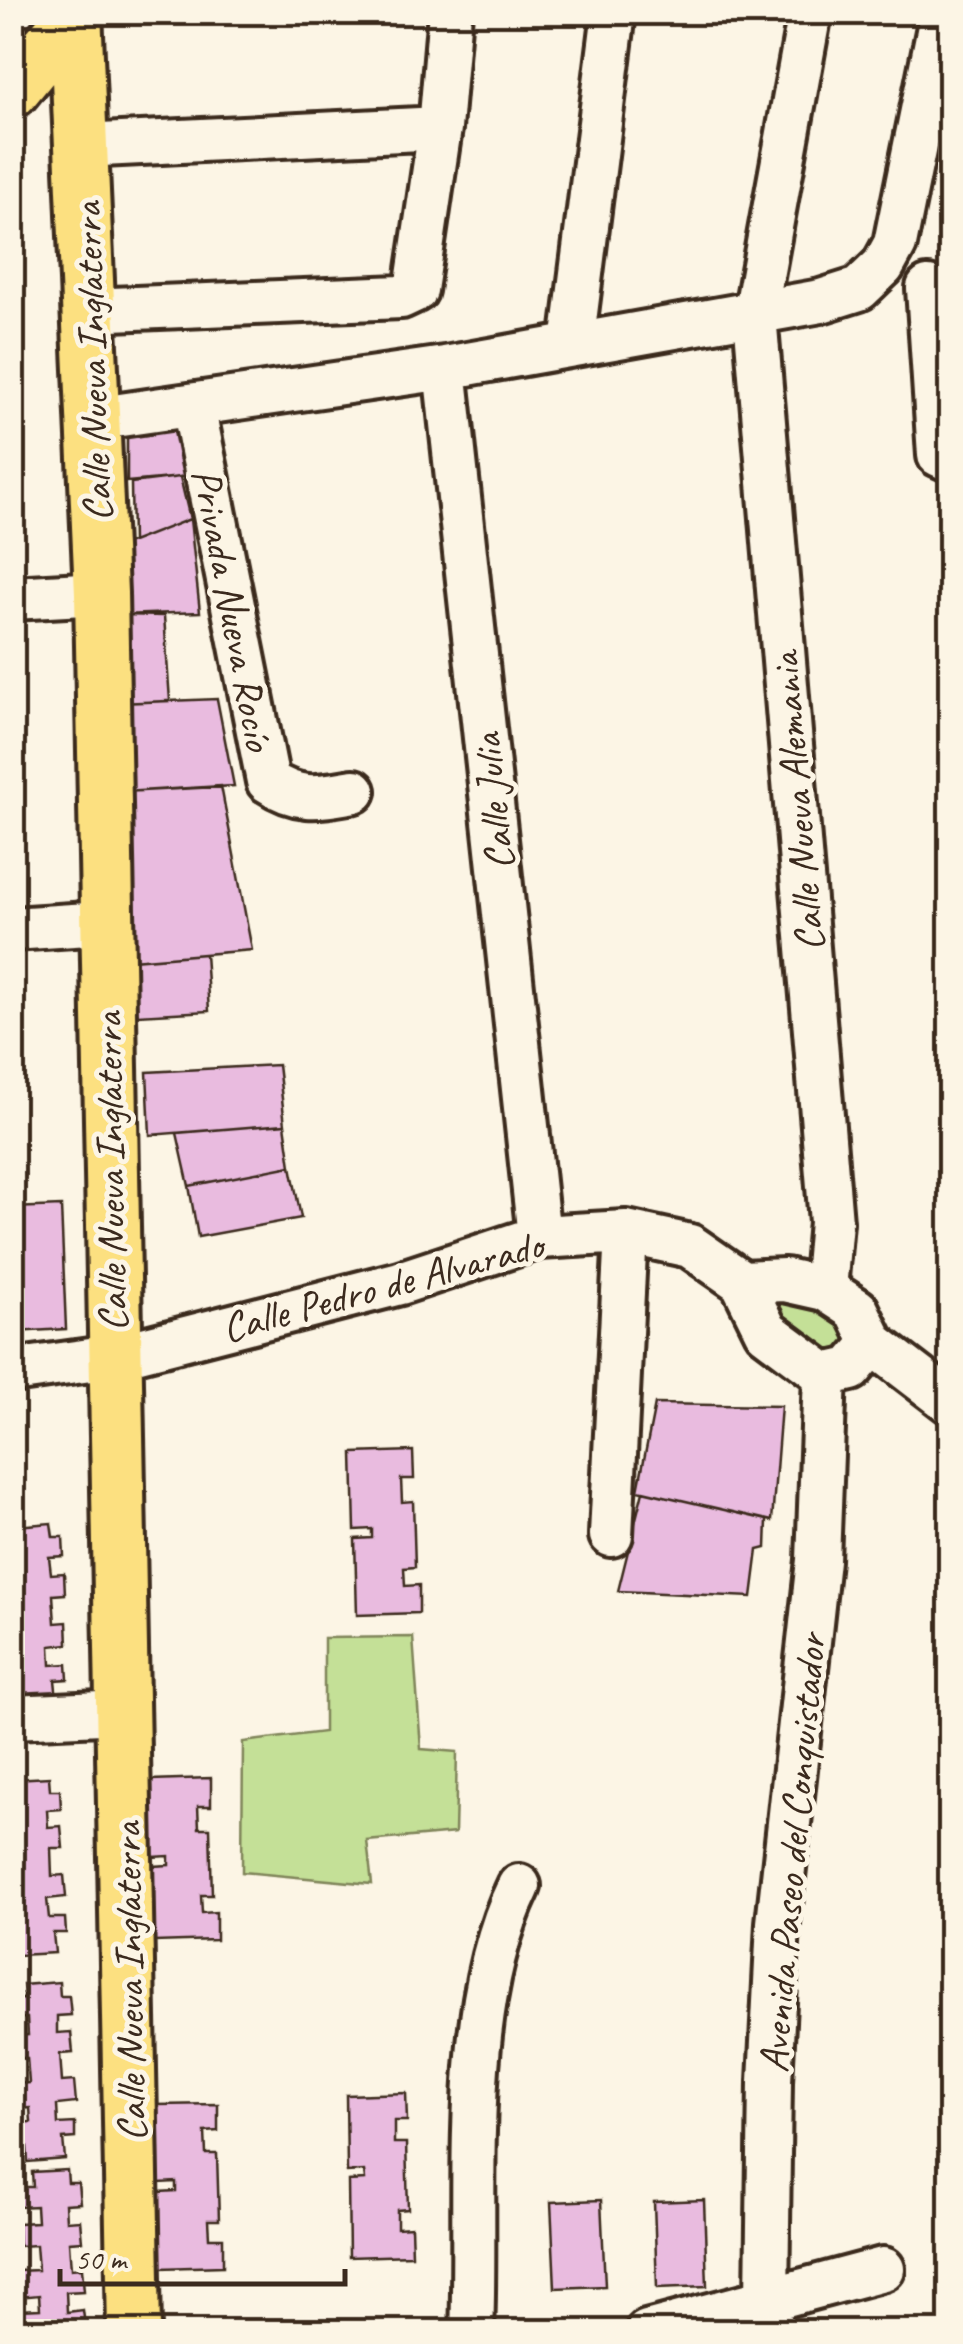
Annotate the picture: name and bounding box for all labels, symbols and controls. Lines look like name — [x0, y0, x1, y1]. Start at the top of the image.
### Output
street label: Calle Nueva Inglaterra — [60, 198, 125, 522]
street label: Privada Nueva Rocío — [179, 464, 286, 757]
street label: Calle Nueva Alemania — [758, 646, 837, 954]
street label: Calle Julia — [460, 728, 527, 872]
street label: Calle Nueva Inglaterra — [81, 1009, 140, 1332]
street label: Calle Pedro de Alvarado — [216, 1217, 553, 1355]
street label: Avenida Paseo del Conquistador — [747, 1629, 838, 2075]
street label: Calle Nueva Inglaterra — [100, 1819, 159, 2142]
scale bar — [60, 2224, 345, 2286]
text: 50 m — [75, 2240, 128, 2278]

